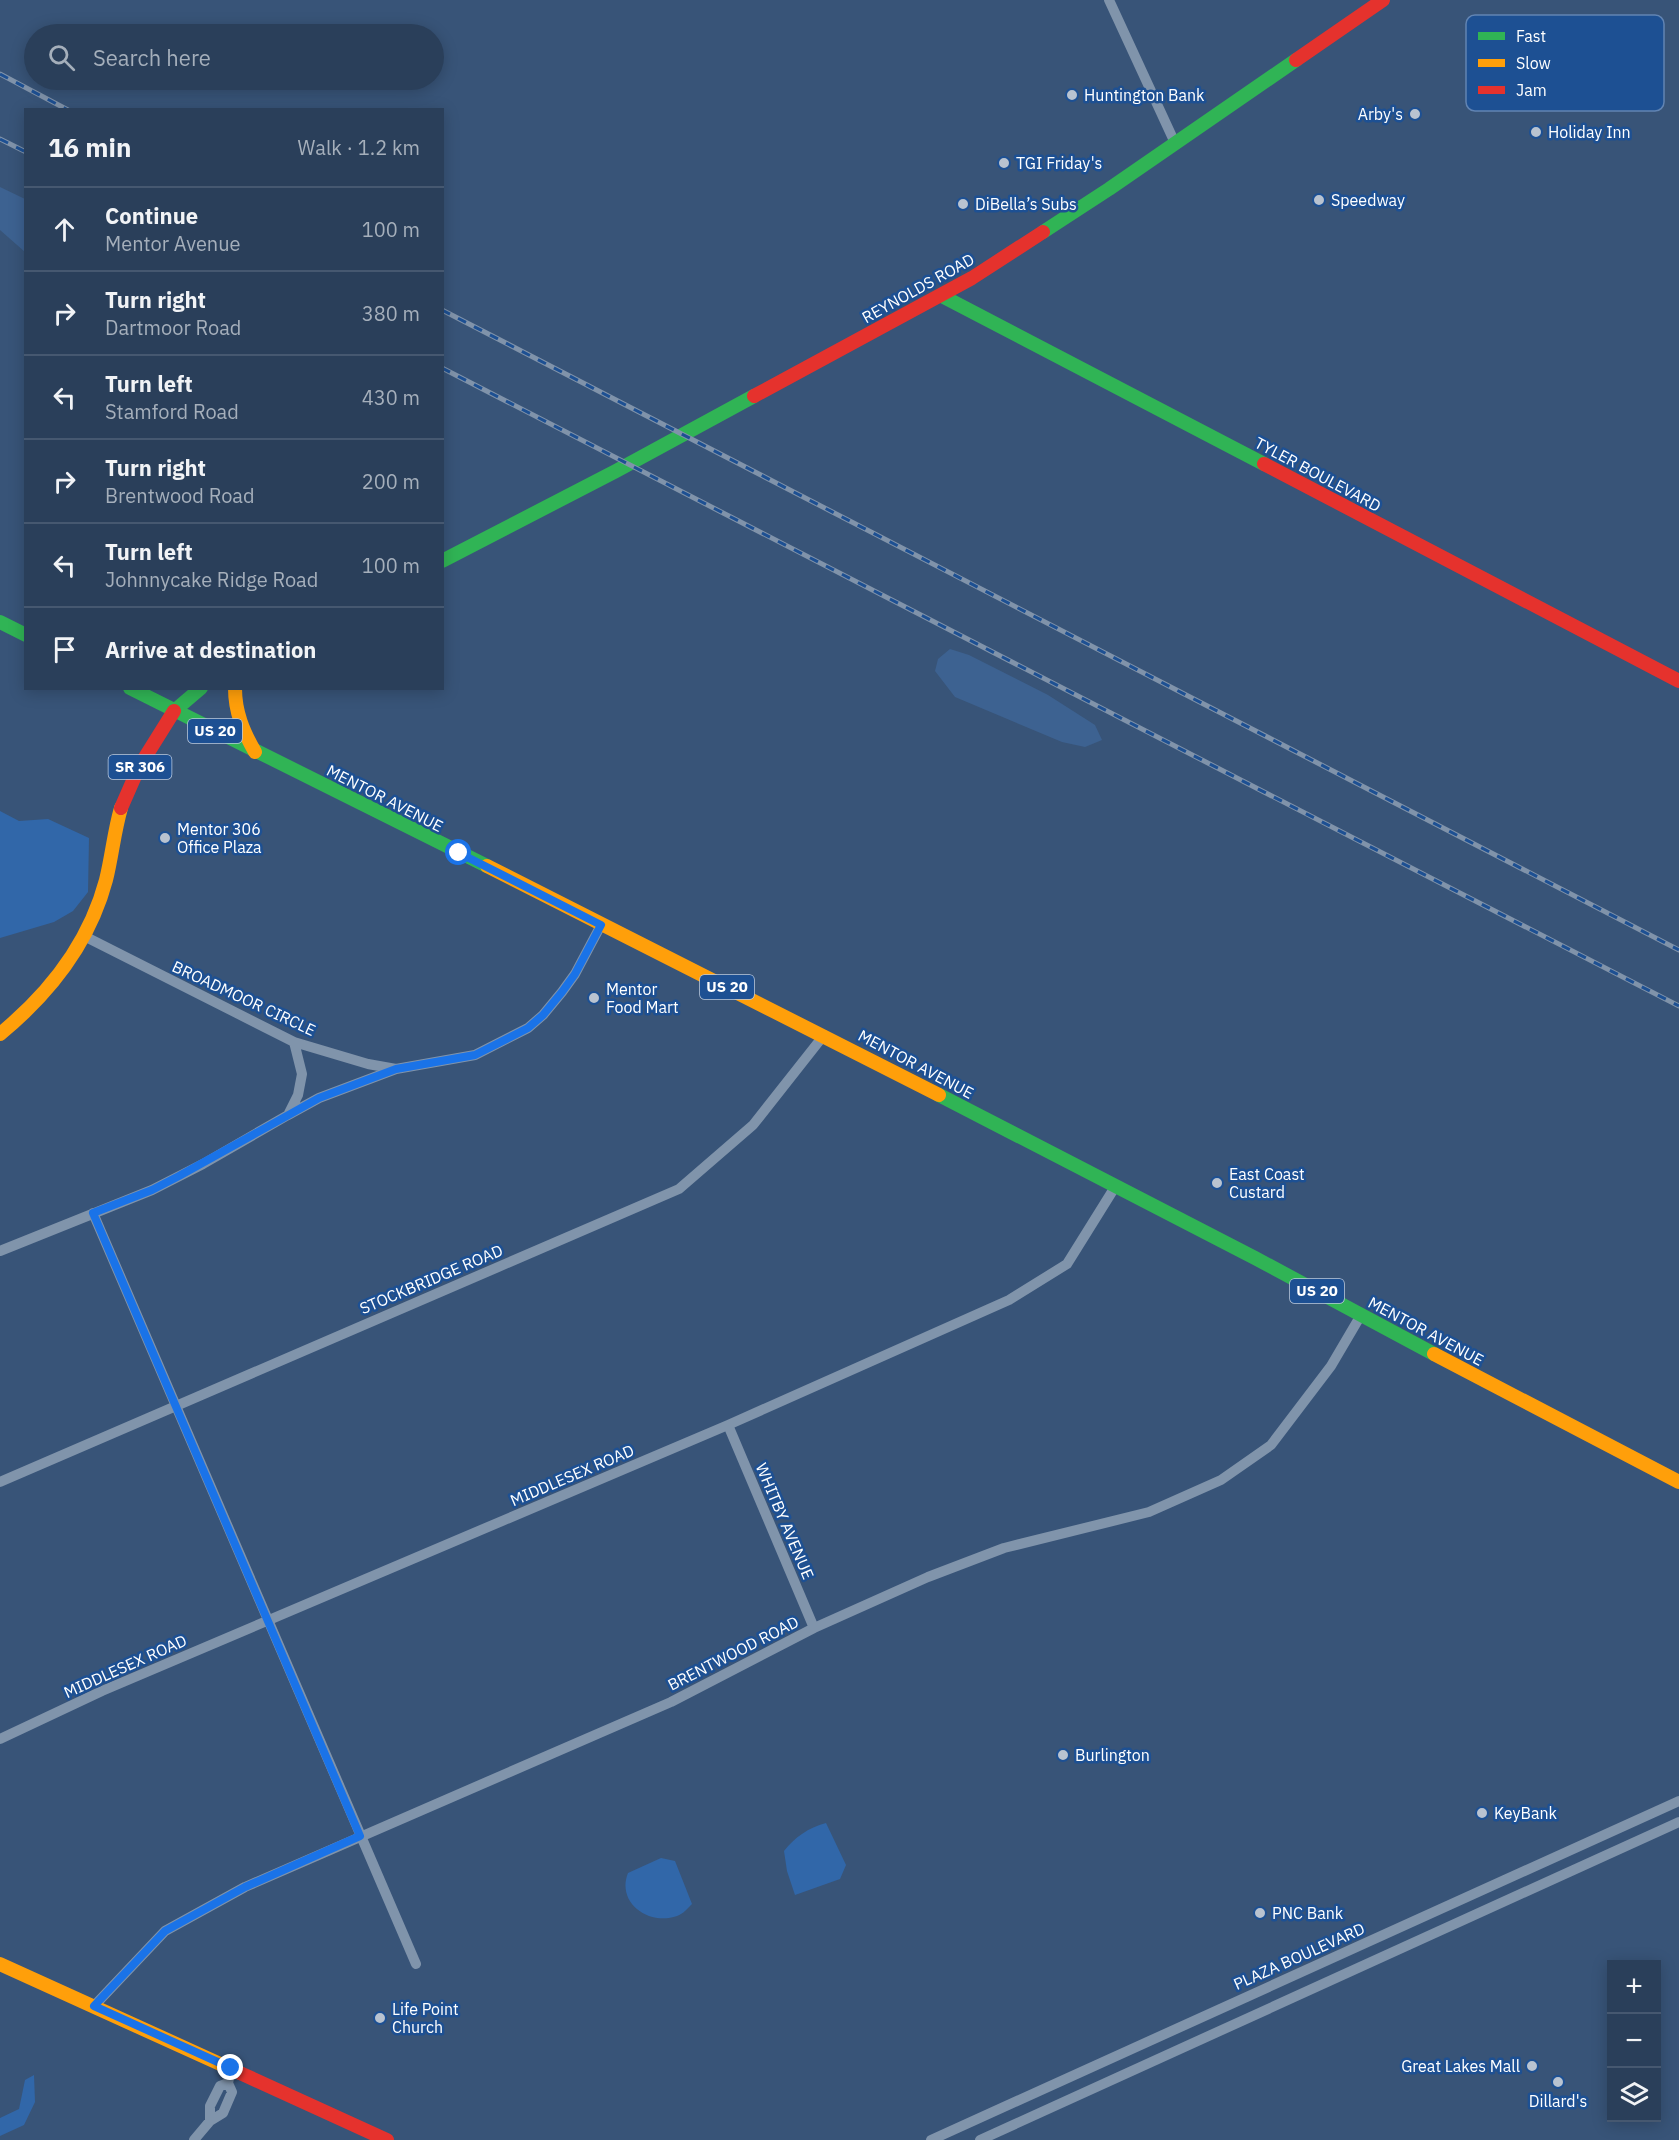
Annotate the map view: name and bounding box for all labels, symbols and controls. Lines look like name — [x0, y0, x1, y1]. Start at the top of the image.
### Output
legend — [1466, 15, 1664, 111]
search box — [24, 24, 444, 90]
text: Fast — [1516, 26, 1546, 46]
icon: search — [45, 41, 78, 74]
text: Search here — [93, 43, 211, 72]
text: Slow — [1516, 53, 1551, 73]
text: Jam — [1516, 80, 1547, 100]
place label: Huntington Bank — [1084, 85, 1205, 105]
marker: Huntington Bank — [1065, 88, 1079, 102]
place label: Arby's — [1358, 104, 1403, 124]
marker: Arby's — [1408, 107, 1422, 121]
place label: Holiday Inn — [1548, 122, 1631, 142]
marker: Holiday Inn — [1529, 125, 1543, 139]
text: 16 min — [48, 130, 132, 164]
text: Walk · 1.2 km — [298, 134, 420, 161]
place label: TGI Friday's — [1016, 153, 1102, 173]
marker: TGI Friday's — [997, 156, 1011, 170]
place label: Speedway — [1331, 190, 1405, 210]
marker: Speedway — [1312, 193, 1326, 207]
place label: DiBella’s Subs — [975, 194, 1077, 214]
marker: DiBella’s Subs — [956, 197, 970, 211]
text: Continue — [105, 201, 198, 230]
icon: ahead — [48, 213, 81, 246]
text: 100 m — [362, 216, 420, 243]
text: Mentor Avenue — [105, 230, 241, 257]
street label: REYNOLDS ROAD — [858, 249, 978, 327]
text: Turn right — [105, 285, 206, 314]
icon: right — [48, 297, 81, 330]
text: 380 m — [362, 300, 420, 327]
text: Dartmoor Road — [105, 314, 241, 341]
text: Turn left — [105, 369, 193, 398]
icon: left — [48, 381, 81, 414]
text: 430 m — [362, 384, 420, 411]
text: Stamford Road — [105, 398, 239, 425]
street label: TYLER BOULEVARD — [1251, 432, 1385, 516]
text: Turn right — [105, 453, 206, 482]
icon: right — [48, 465, 81, 498]
text: 200 m — [362, 468, 420, 495]
text: Brentwood Road — [105, 482, 255, 509]
text: Turn left — [105, 537, 193, 566]
icon: left — [48, 549, 81, 582]
text: 100 m — [362, 552, 420, 579]
text: Johnnycake Ridge Road — [105, 566, 318, 593]
icon: arrive — [48, 633, 81, 666]
text: Arrive at destination — [105, 635, 316, 664]
road number: US 20 — [188, 719, 242, 743]
road number: SR 306 — [108, 755, 172, 779]
street label: MENTOR AVENUE — [323, 760, 447, 836]
place label: Mentor 306 Office Plaza — [177, 819, 262, 857]
marker: Mentor 306 Office Plaza — [158, 831, 172, 845]
route start — [445, 839, 471, 865]
street label: BROADMOOR CIRCLE — [169, 956, 319, 1040]
road number: US 20 — [700, 975, 754, 999]
place label: Mentor Food Mart — [606, 979, 679, 1017]
marker: Mentor Food Mart — [587, 991, 601, 1005]
street label: MENTOR AVENUE — [855, 1025, 977, 1103]
place label: East Coast Custard — [1229, 1164, 1305, 1202]
marker: East Coast Custard — [1210, 1176, 1224, 1190]
street label: STOCKBRIDGE ROAD — [356, 1240, 506, 1318]
road number: US 20 — [1290, 1279, 1344, 1303]
street label: MENTOR AVENUE — [1365, 1292, 1487, 1370]
street label: MIDDLESEX ROAD — [507, 1440, 637, 1510]
street label: WHITBY AVENUE — [751, 1460, 819, 1582]
street label: BRENTWOOD ROAD — [664, 1611, 802, 1695]
street label: MIDDLESEX ROAD — [60, 1630, 190, 1702]
place label: Burlington — [1075, 1745, 1150, 1765]
marker: Burlington — [1056, 1748, 1070, 1762]
place label: KeyBank — [1494, 1803, 1558, 1823]
marker: KeyBank — [1475, 1806, 1489, 1820]
place label: PNC Bank — [1272, 1903, 1344, 1923]
marker: PNC Bank — [1253, 1906, 1267, 1920]
street label: PLAZA BOULEVARD — [1230, 1918, 1368, 1994]
map controls — [1607, 1960, 1661, 2122]
button: + — [1607, 1960, 1661, 2014]
place label: Life Point Church — [392, 1999, 459, 2037]
marker: Life Point Church — [373, 2011, 387, 2025]
button: − — [1607, 2014, 1661, 2068]
route end — [217, 2054, 243, 2080]
place label: Great Lakes Mall — [1401, 2056, 1520, 2076]
marker: Great Lakes Mall — [1525, 2059, 1539, 2073]
button: layers — [1607, 2068, 1661, 2122]
marker: Dillard's — [1551, 2075, 1565, 2089]
place label: Dillard's — [1529, 2091, 1587, 2111]

